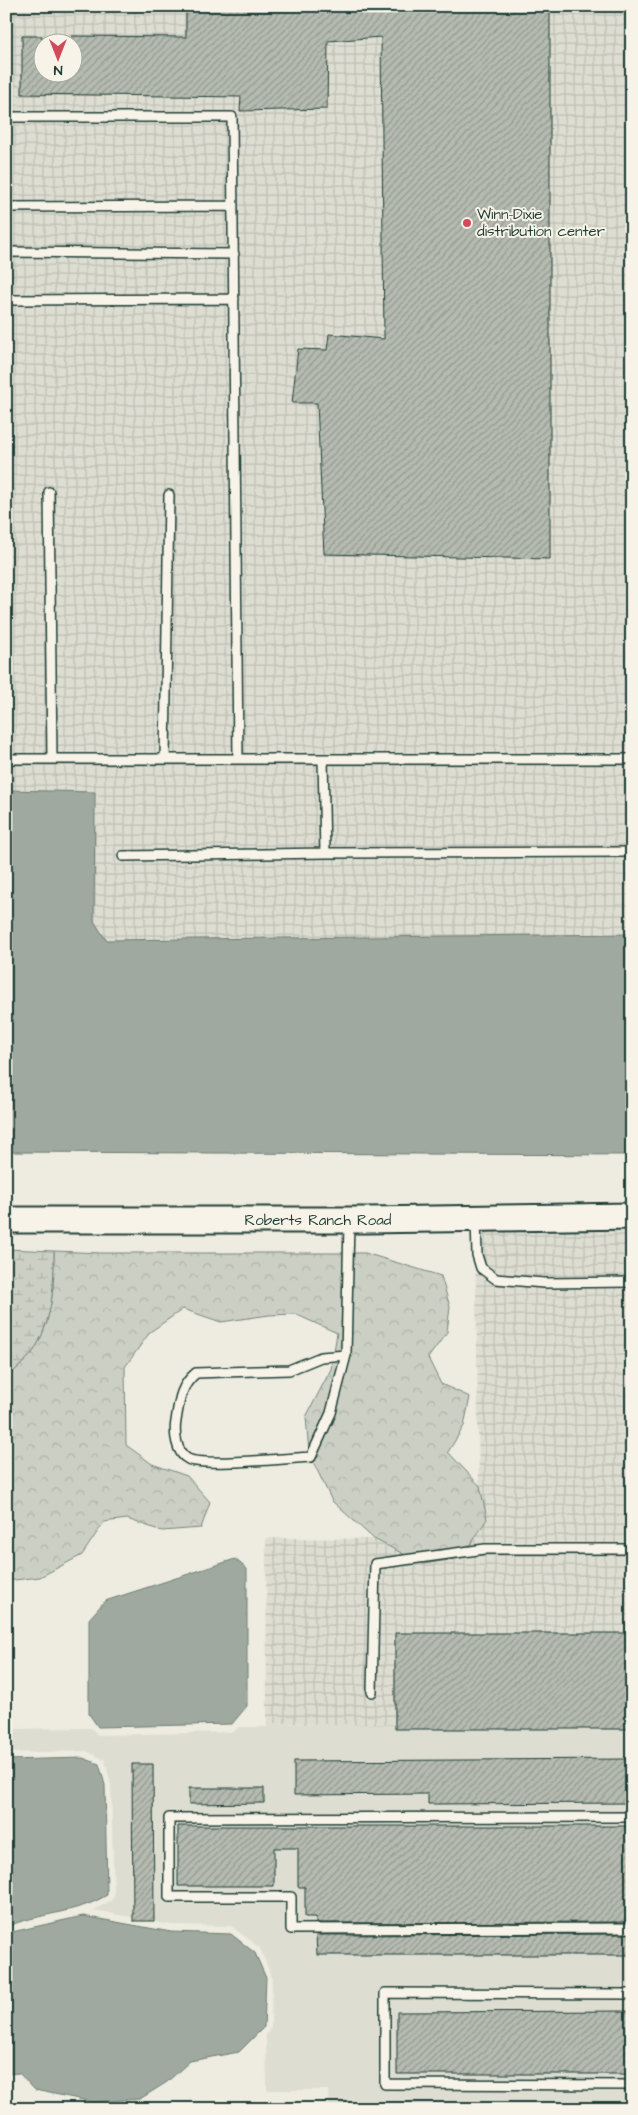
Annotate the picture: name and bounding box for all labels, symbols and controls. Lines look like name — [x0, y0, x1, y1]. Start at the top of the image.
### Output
north arrow — [32, 32, 82, 82]
text: N — [53, 60, 62, 80]
place label: Winn-Dixie distribution center — [477, 204, 605, 242]
marker: Winn-Dixie distribution center — [461, 217, 473, 229]
street label: Roberts Ranch Road — [245, 1210, 392, 1231]

